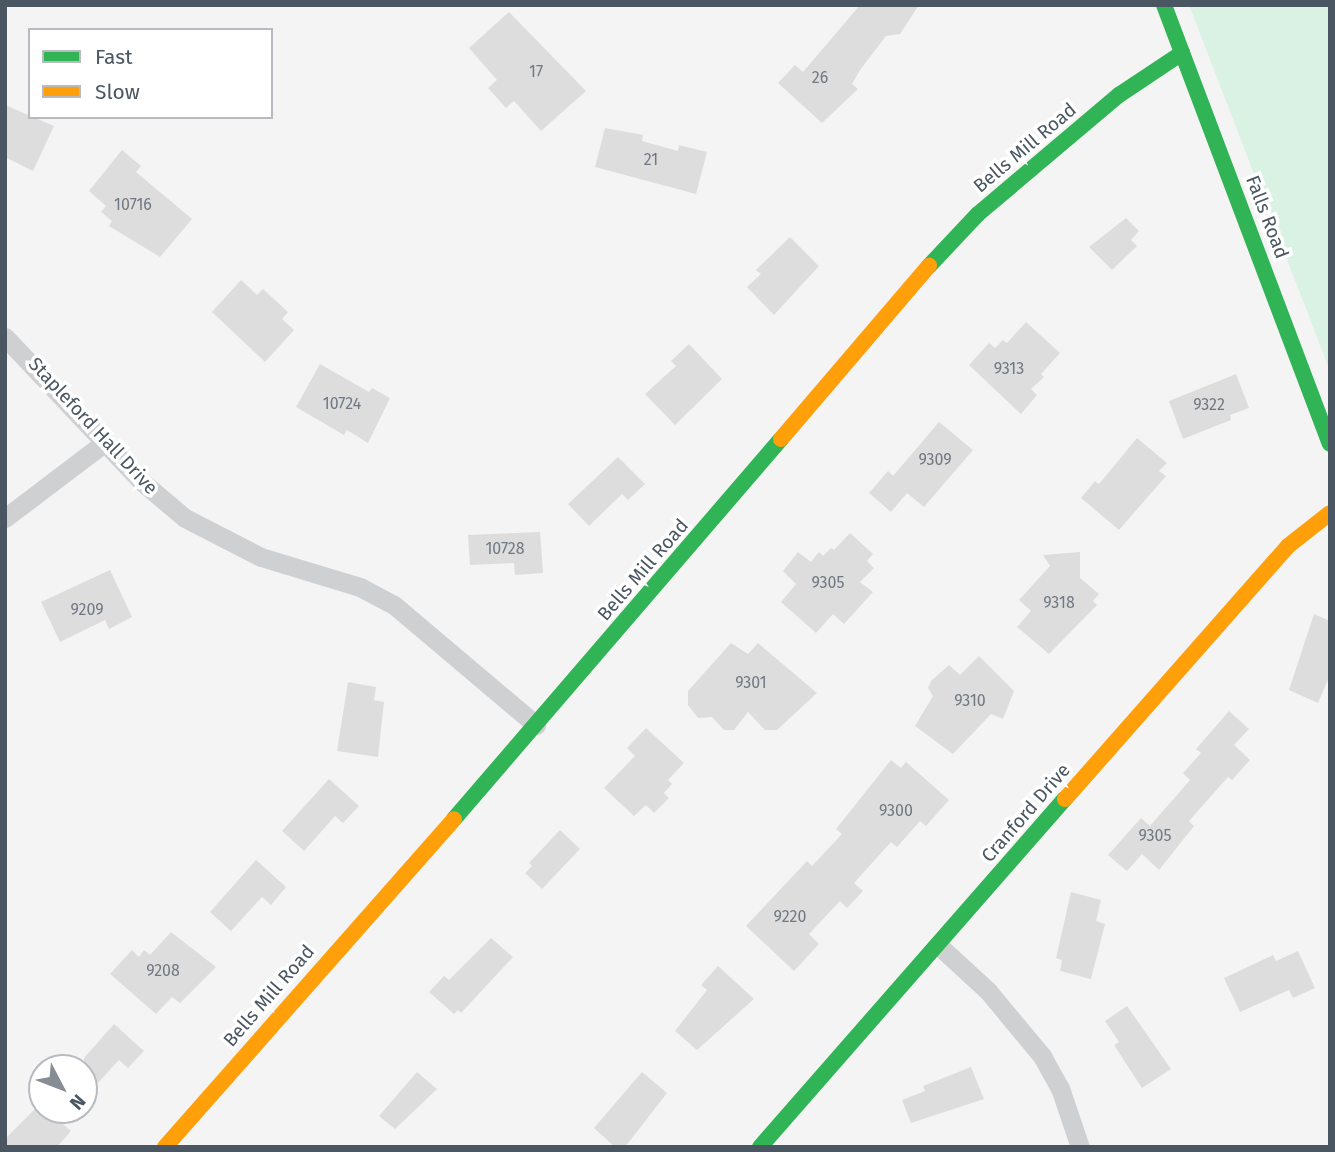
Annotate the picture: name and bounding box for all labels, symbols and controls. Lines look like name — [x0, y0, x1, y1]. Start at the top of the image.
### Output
legend — [28, 28, 273, 119]
text: Fast — [95, 44, 133, 70]
house number: 17 — [529, 62, 543, 82]
house number: 26 — [812, 68, 828, 88]
text: Slow — [95, 79, 140, 105]
street label: Bells Mill Road — [969, 98, 1081, 198]
house number: 21 — [644, 150, 658, 170]
street label: Falls Road — [1241, 172, 1293, 262]
house number: 10716 — [114, 195, 152, 215]
street label: Stapleford Hall Drive — [24, 353, 162, 499]
house number: 9313 — [994, 359, 1024, 379]
house number: 10724 — [323, 394, 361, 414]
house number: 9322 — [1193, 395, 1225, 415]
house number: 9309 — [918, 450, 952, 470]
street label: Bells Mill Road — [593, 515, 693, 625]
house number: 10728 — [485, 539, 525, 559]
house number: 9305 — [811, 573, 845, 593]
house number: 9318 — [1043, 593, 1075, 613]
house number: 9209 — [70, 600, 104, 620]
house number: 9301 — [735, 673, 767, 693]
house number: 9310 — [954, 691, 986, 711]
street label: Cranford Drive — [977, 759, 1075, 867]
house number: 9300 — [879, 801, 913, 821]
house number: 9305 — [1138, 826, 1172, 846]
house number: 9220 — [774, 907, 806, 927]
street label: Bells Mill Road — [219, 941, 319, 1051]
house number: 9208 — [146, 961, 180, 981]
north arrow — [28, 1054, 98, 1124]
text: N — [65, 1090, 90, 1114]

